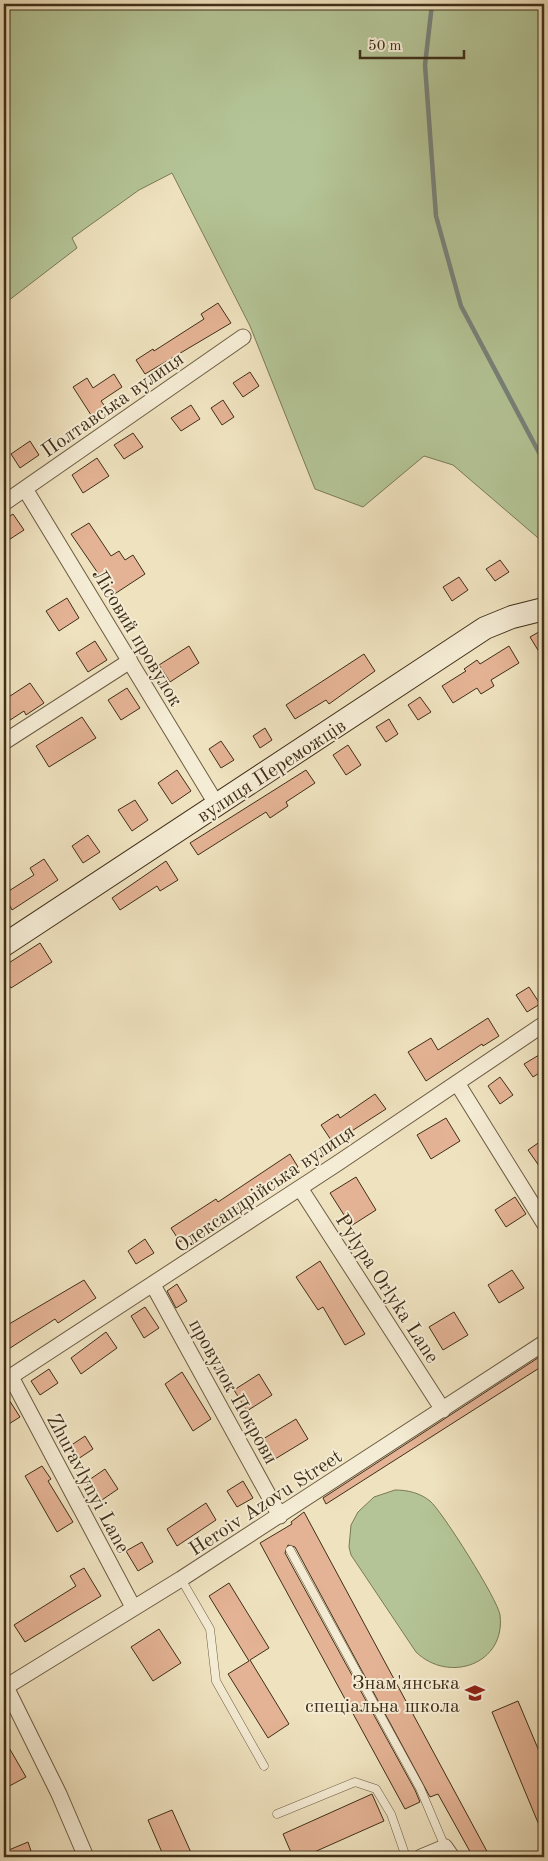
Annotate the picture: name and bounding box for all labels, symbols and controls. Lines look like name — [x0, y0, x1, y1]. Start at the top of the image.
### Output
scale bar — [360, 28, 464, 60]
text: 50 m — [368, 39, 402, 54]
street label: Полтавська вулиця — [38, 349, 188, 462]
street label: Лісовий провулок — [87, 566, 185, 710]
street label: вулиця Переможців — [194, 716, 350, 827]
street label: Олександрійська вулиця — [172, 1122, 359, 1257]
street label: Pylypa Orlyka Lane — [331, 1211, 442, 1367]
street label: провулок Покрови — [184, 1316, 280, 1468]
street label: Zhuravlynyi Lane — [42, 1411, 132, 1557]
street label: Heroiv Azovu Street — [186, 1447, 346, 1560]
place label: Знам'янська спеціальна школа — [305, 1674, 460, 1717]
school or university icon: Знам'янська спеціальна школа — [464, 1682, 486, 1704]

